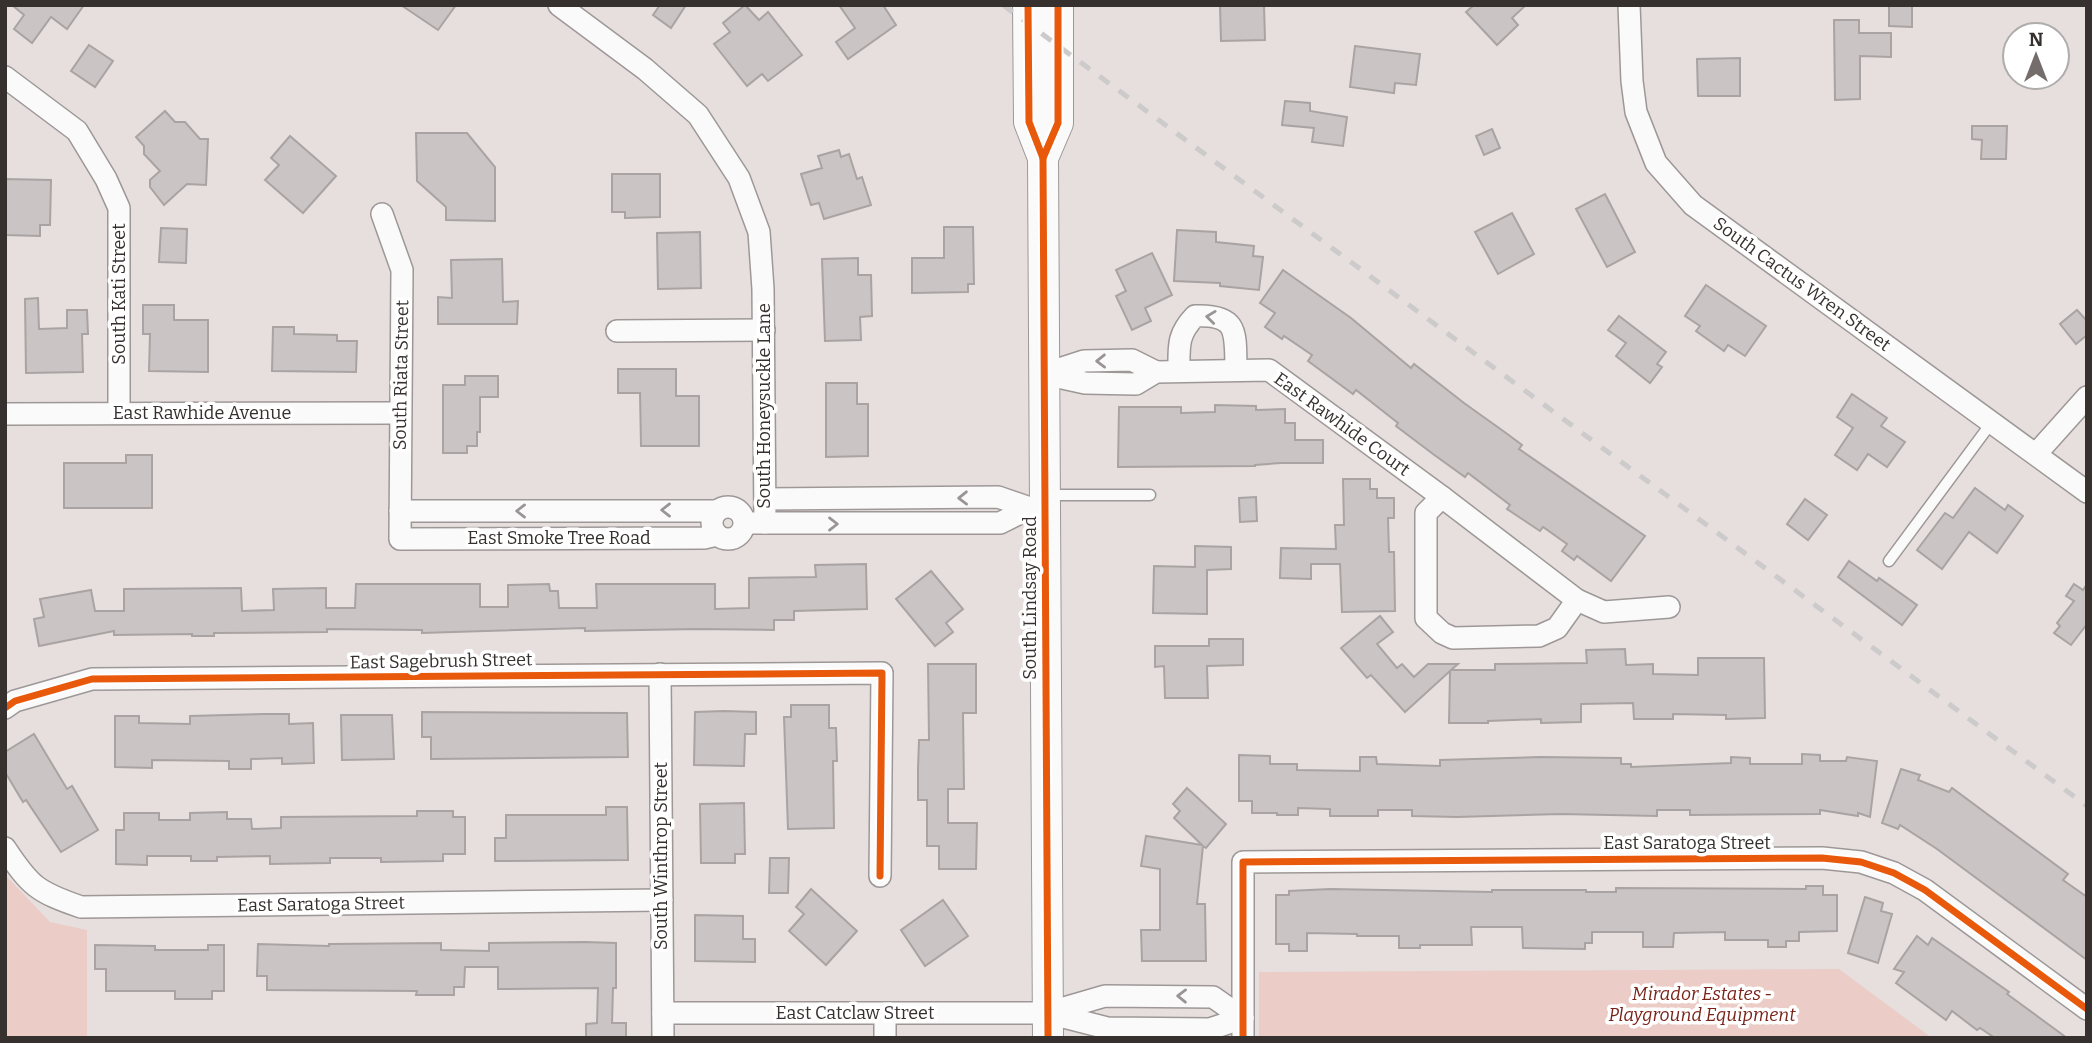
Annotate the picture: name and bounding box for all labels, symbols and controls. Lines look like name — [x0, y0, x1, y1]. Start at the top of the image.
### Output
north arrow — [2001, 21, 2071, 91]
text: N — [2029, 28, 2044, 51]
street label: South Cactus Wren Street — [1709, 212, 1895, 356]
street label: South Kati Street — [108, 223, 130, 365]
street label: South Riata Street — [389, 299, 413, 450]
street label: South Honeysuckle Lane — [753, 303, 775, 509]
one-way arrow — [1206, 309, 1217, 324]
one-way arrow — [1095, 353, 1105, 369]
street label: East Rawhide Court — [1270, 367, 1415, 481]
street label: East Rawhide Avenue — [113, 402, 291, 424]
one-way arrow — [958, 490, 969, 505]
one-way arrow — [660, 502, 670, 518]
one-way arrow — [516, 503, 526, 519]
one-way arrow — [828, 516, 839, 532]
street label: South Lindsay Road — [1019, 516, 1041, 680]
street label: East Smoke Tree Road — [467, 527, 651, 549]
street label: East Sagebrush Street — [349, 648, 533, 674]
street label: South Winthrop Street — [650, 761, 672, 950]
street label: East Saratoga Street — [1603, 832, 1771, 854]
street label: East Saratoga Street — [237, 892, 405, 916]
park label: Mirador Estates - Playground Equipment — [1608, 983, 1796, 1026]
one-way arrow — [1176, 989, 1187, 1004]
street label: East Catclaw Street — [776, 1002, 935, 1024]

